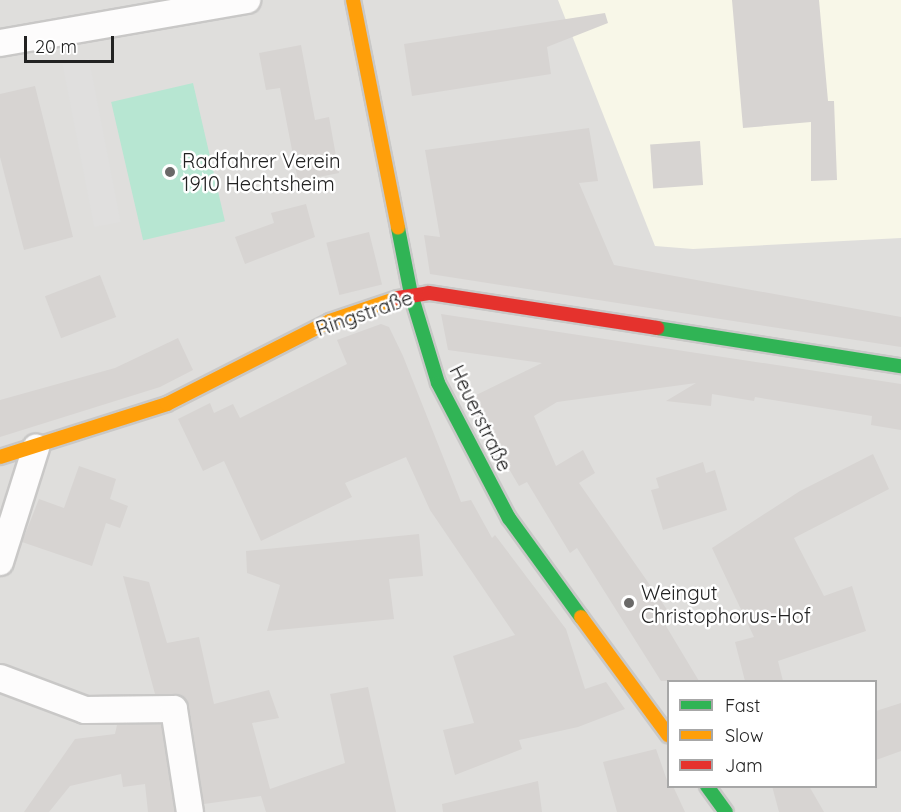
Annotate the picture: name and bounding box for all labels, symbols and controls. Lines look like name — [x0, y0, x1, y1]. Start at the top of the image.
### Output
scale bar — [27, 24, 117, 62]
text: 20 m — [35, 35, 77, 58]
place label: Radfahrer Verein 1910 Hechtsheim — [182, 148, 341, 195]
marker: Radfahrer Verein 1910 Hechtsheim — [163, 165, 177, 179]
street label: Ringstraße — [312, 285, 416, 341]
street label: Heuerstraße — [445, 361, 517, 475]
place label: Weingut Christophorus-Hof — [641, 580, 811, 627]
marker: Weingut Christophorus-Hof — [622, 596, 636, 610]
legend — [667, 680, 877, 788]
text: Fast — [725, 694, 760, 717]
text: Slow — [725, 724, 763, 747]
text: Jam — [725, 754, 763, 777]

